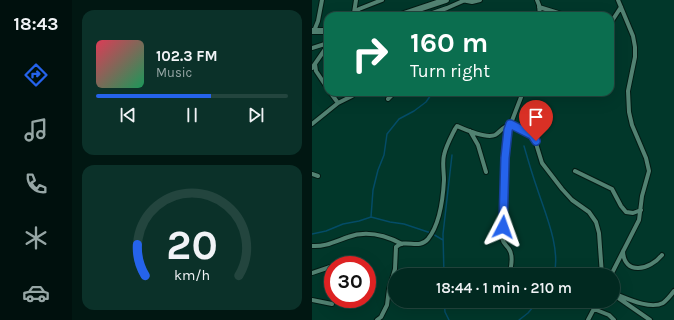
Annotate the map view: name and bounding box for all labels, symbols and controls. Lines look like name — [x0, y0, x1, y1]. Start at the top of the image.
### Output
text: 18:43 — [14, 13, 58, 35]
text: 160 m — [410, 26, 488, 59]
icon: right — [344, 28, 396, 80]
text: 102.3 FM — [156, 47, 218, 65]
text: Turn right — [410, 60, 490, 82]
icon: directions — [22, 61, 50, 89]
text: Music — [156, 65, 192, 80]
pin — [519, 100, 553, 141]
icon: previous — [117, 104, 139, 126]
icon: pause — [181, 104, 203, 126]
icon: next — [245, 104, 267, 126]
icon: arrive — [525, 106, 547, 128]
icon: music — [22, 116, 50, 144]
icon: phone — [22, 170, 50, 198]
position arrow — [482, 206, 524, 248]
text: 20 — [166, 220, 218, 268]
icon: climate — [22, 224, 50, 252]
speed limit sign: 30 — [324, 256, 376, 308]
text: km/h — [174, 266, 210, 283]
icon: car — [22, 279, 50, 307]
text: 18:44 · 1 min · 210 m — [436, 279, 572, 297]

